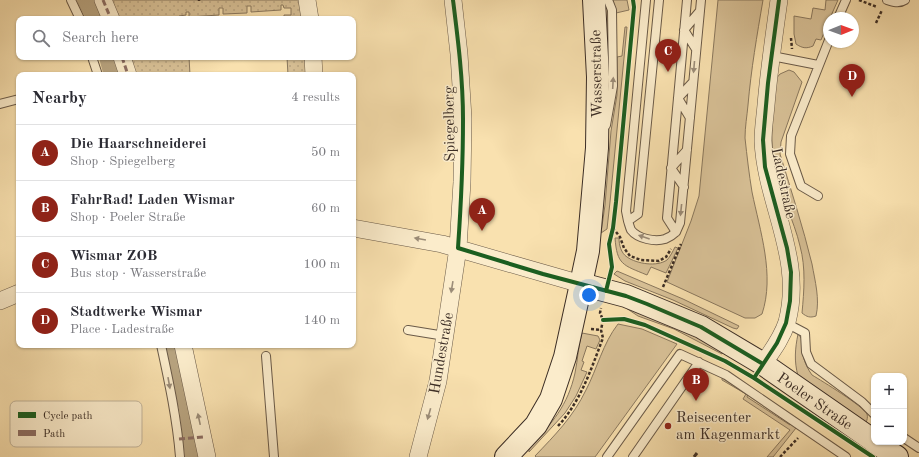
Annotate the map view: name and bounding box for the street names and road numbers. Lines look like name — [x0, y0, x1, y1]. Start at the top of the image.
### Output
street label: Wasserstraße — [589, 30, 606, 118]
street label: Spiegelberg — [442, 86, 459, 162]
street label: Ladestraße — [768, 146, 797, 220]
street label: Hundestraße — [428, 311, 457, 395]
street label: Poeler Straße — [774, 371, 855, 434]

